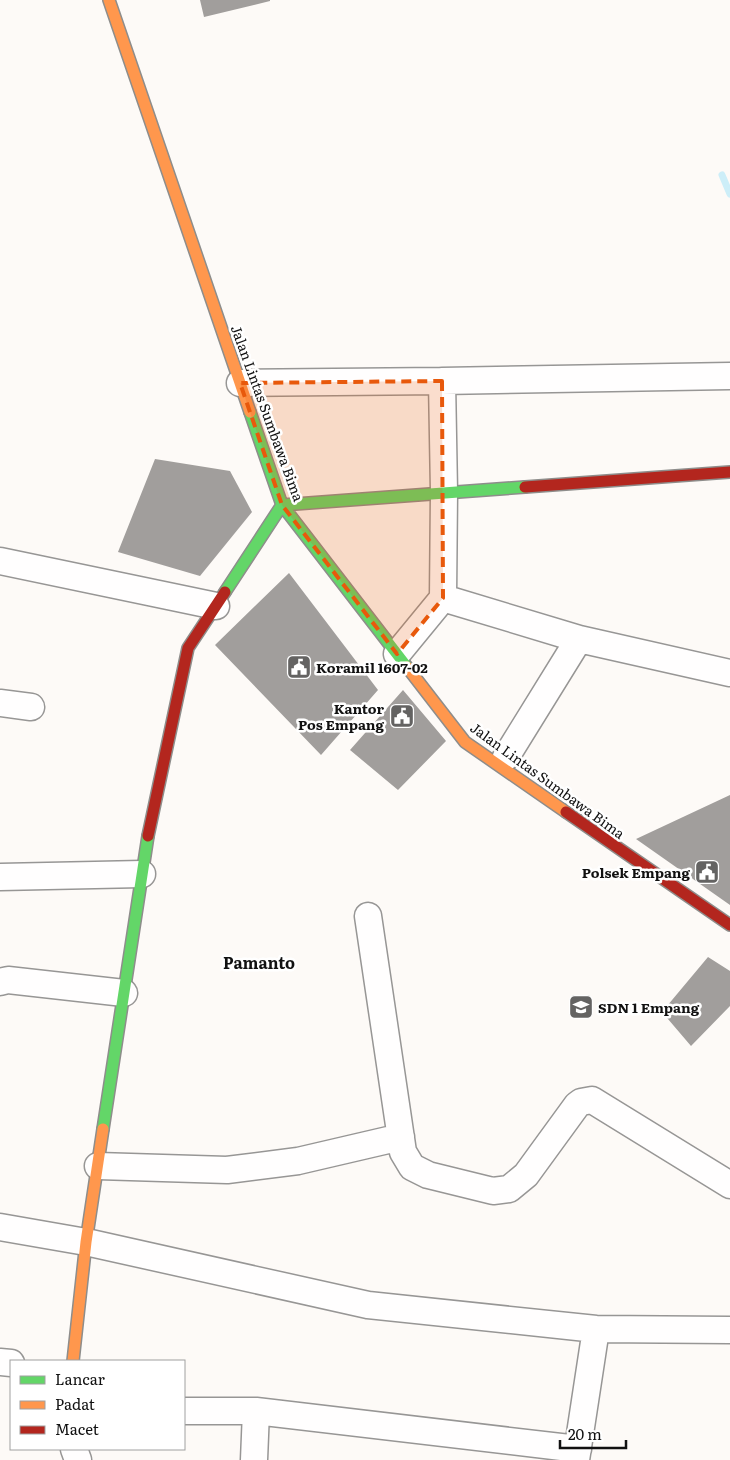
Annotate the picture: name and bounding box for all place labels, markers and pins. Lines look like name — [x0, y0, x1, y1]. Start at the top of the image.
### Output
public building icon: Koramil 1607-02 — [286, 654, 312, 680]
place label: Koramil 1607-02 — [316, 657, 428, 677]
place label: Kantor Pos Empang — [298, 698, 385, 734]
public building icon: Kantor Pos Empang — [389, 703, 415, 729]
public building icon: Polsek Empang — [694, 859, 720, 885]
place label: Polsek Empang — [582, 862, 691, 882]
school or university icon: SDN 1 Empang — [568, 994, 594, 1020]
place label: SDN 1 Empang — [598, 997, 700, 1017]

